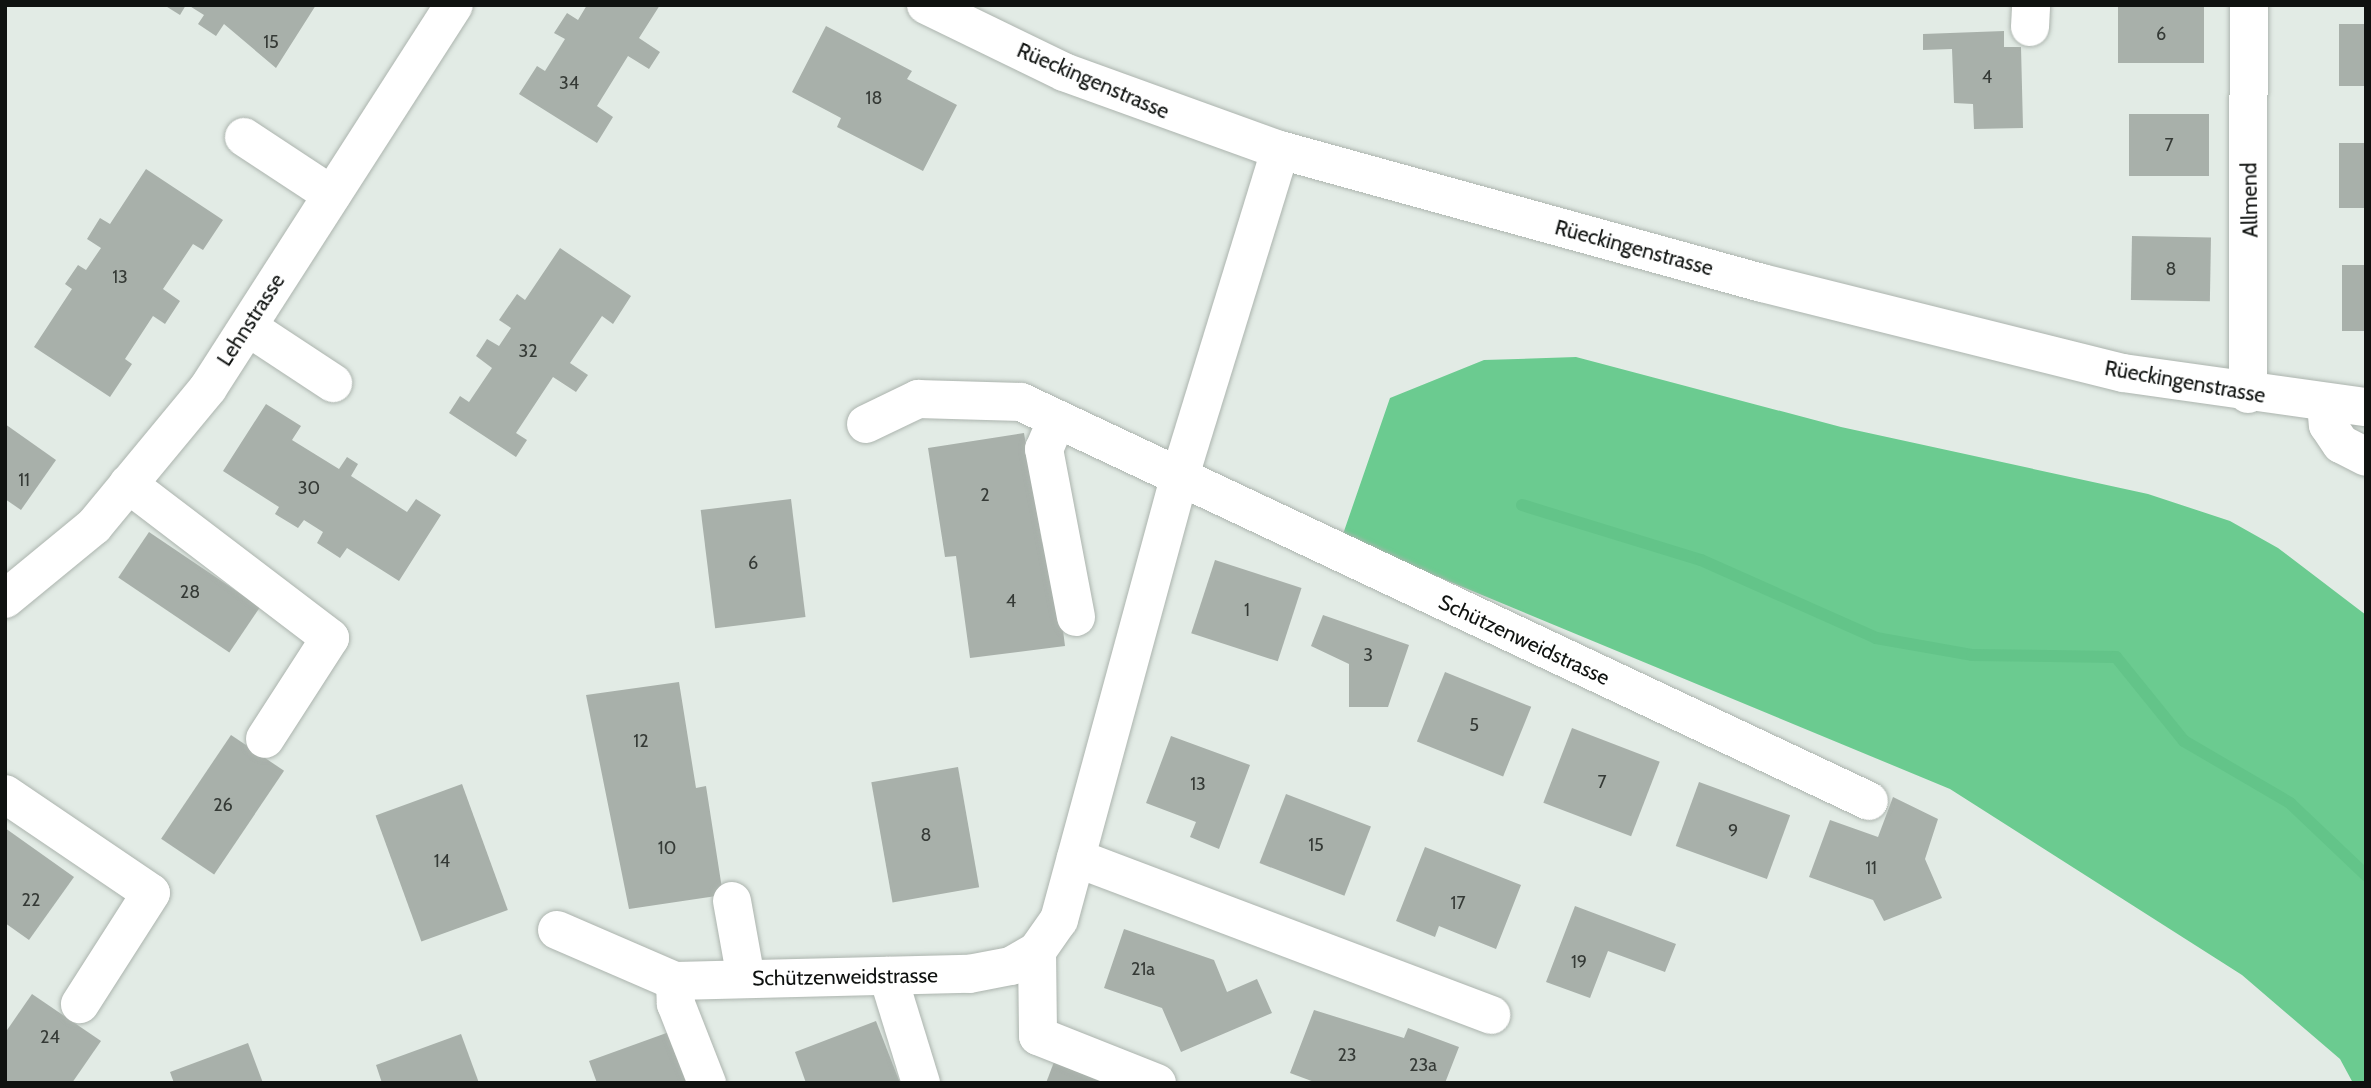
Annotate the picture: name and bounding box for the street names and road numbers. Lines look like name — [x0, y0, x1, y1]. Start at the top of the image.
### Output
street label: Rüeckingenstrasse — [1013, 38, 1173, 124]
street label: Allmend — [2237, 162, 2263, 238]
street label: Rüeckingenstrasse — [1552, 215, 1716, 281]
street label: Lehnstrasse — [212, 269, 290, 371]
street label: Rüeckingenstrasse — [2103, 355, 2267, 409]
street label: Schützenweidstrasse — [1435, 589, 1613, 691]
street label: Schützenweidstrasse — [752, 963, 938, 991]

